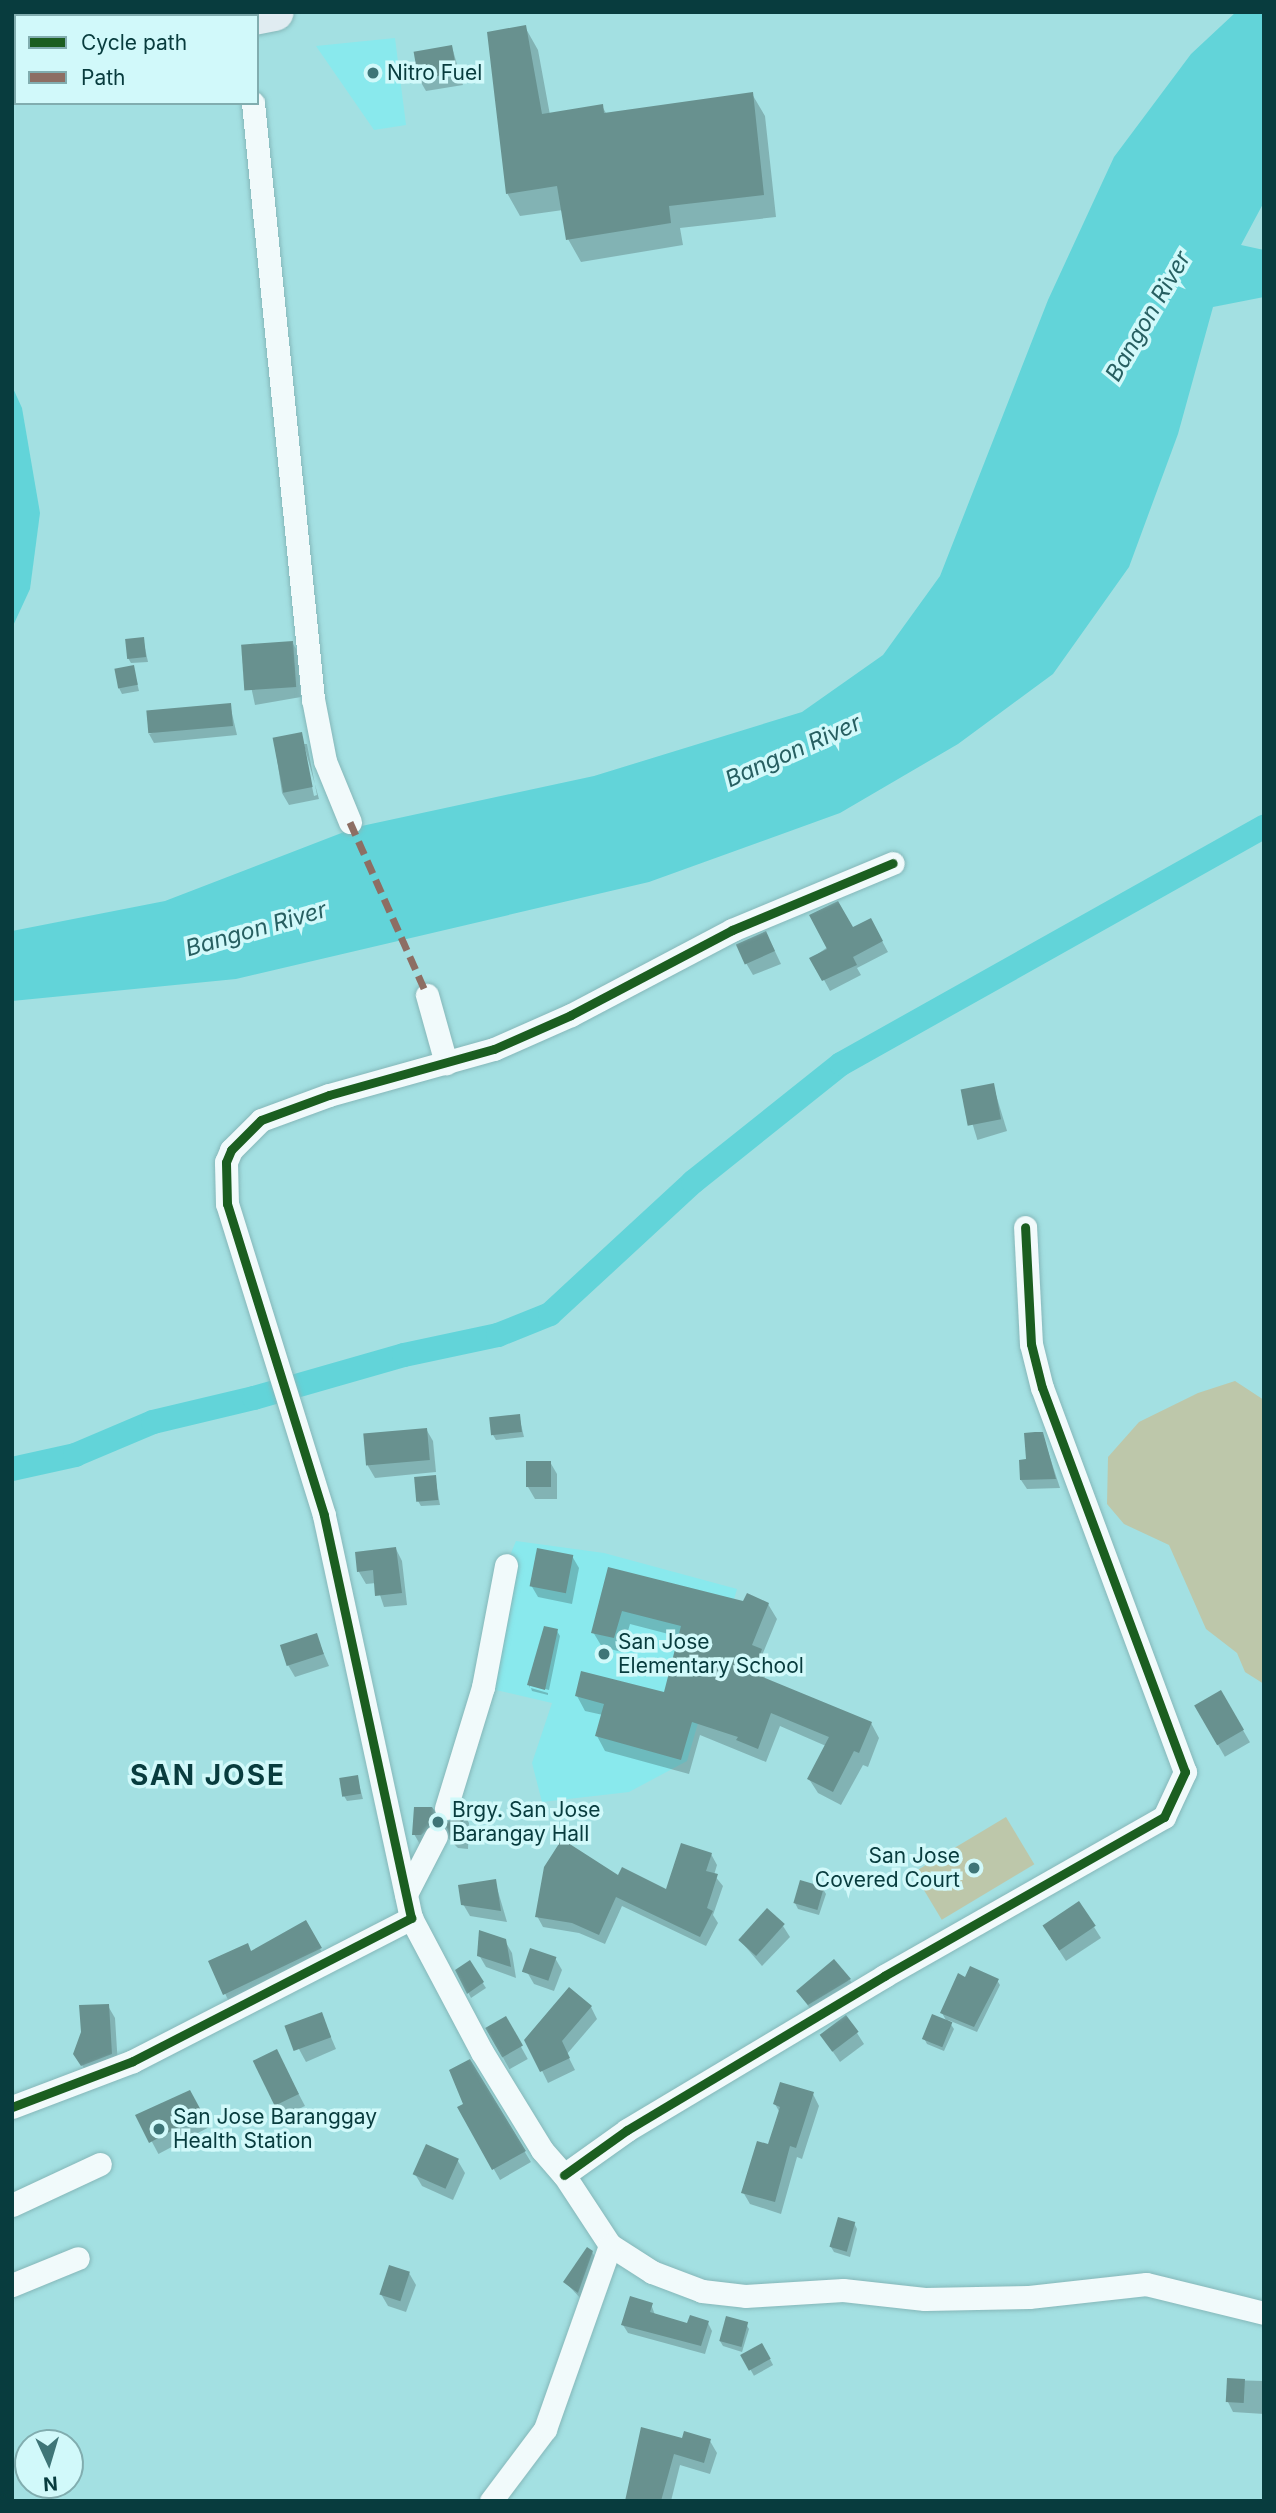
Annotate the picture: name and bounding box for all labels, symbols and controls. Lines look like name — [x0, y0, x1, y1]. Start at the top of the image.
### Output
legend — [14, 14, 259, 105]
text: Cycle path — [81, 30, 187, 55]
place label: Nitro Fuel — [387, 60, 482, 86]
text: Path — [81, 65, 126, 90]
marker: Nitro Fuel — [365, 65, 381, 81]
water label: Bangon River — [1100, 246, 1196, 386]
water label: Bangon River — [721, 709, 865, 793]
water label: Bangon River — [182, 896, 330, 962]
place label: San Jose Elementary School — [618, 1629, 804, 1679]
marker: San Jose Elementary School — [596, 1646, 612, 1662]
district label: SAN JOSE — [131, 1758, 285, 1792]
place label: Brgy. San Jose Barangay Hall — [452, 1797, 600, 1847]
marker: Brgy. San Jose Barangay Hall — [430, 1814, 446, 1830]
place label: San Jose Covered Court — [815, 1843, 960, 1893]
marker: San Jose Covered Court — [966, 1860, 982, 1876]
place label: San Jose Baranggay Health Station — [173, 2104, 377, 2154]
marker: San Jose Baranggay Health Station — [151, 2121, 167, 2137]
north arrow — [14, 2429, 84, 2499]
text: N — [42, 2471, 58, 2495]

